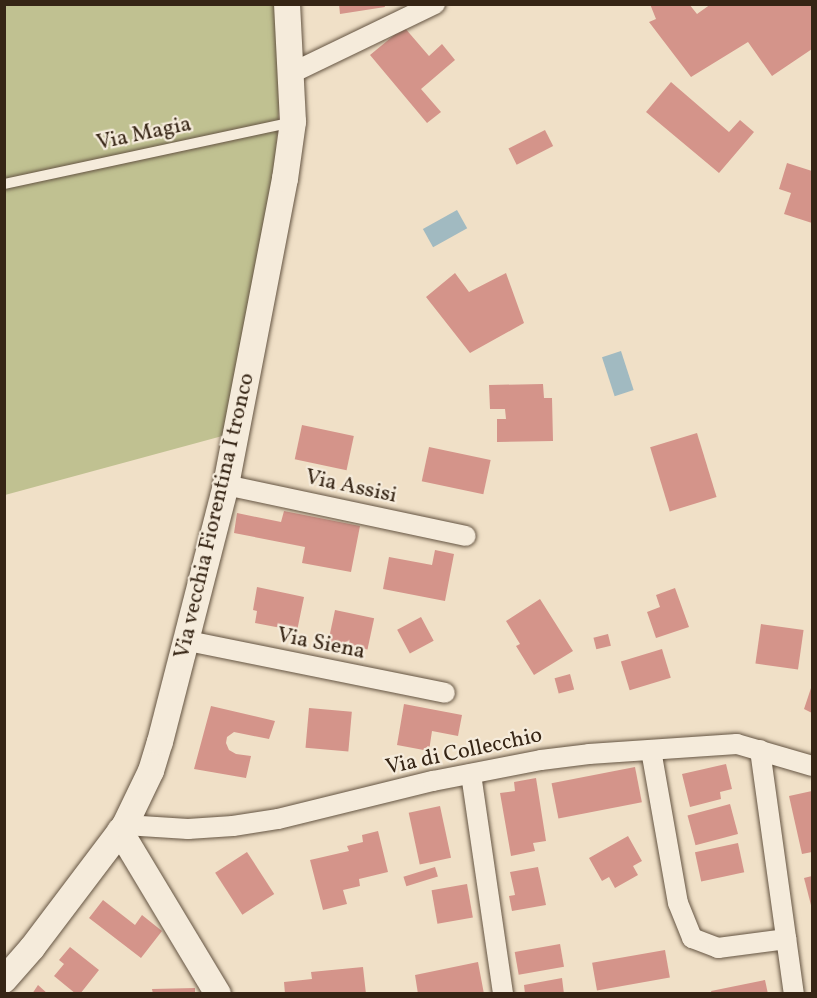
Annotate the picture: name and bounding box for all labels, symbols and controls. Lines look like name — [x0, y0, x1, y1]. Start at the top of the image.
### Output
street label: Via Magia — [94, 111, 194, 157]
street label: Via vecchia Fiorentina I tronco — [169, 370, 261, 662]
street label: Via Assisi — [303, 464, 399, 510]
street label: Via Siena — [275, 623, 367, 665]
street label: Via di Collecchio — [383, 723, 545, 781]

